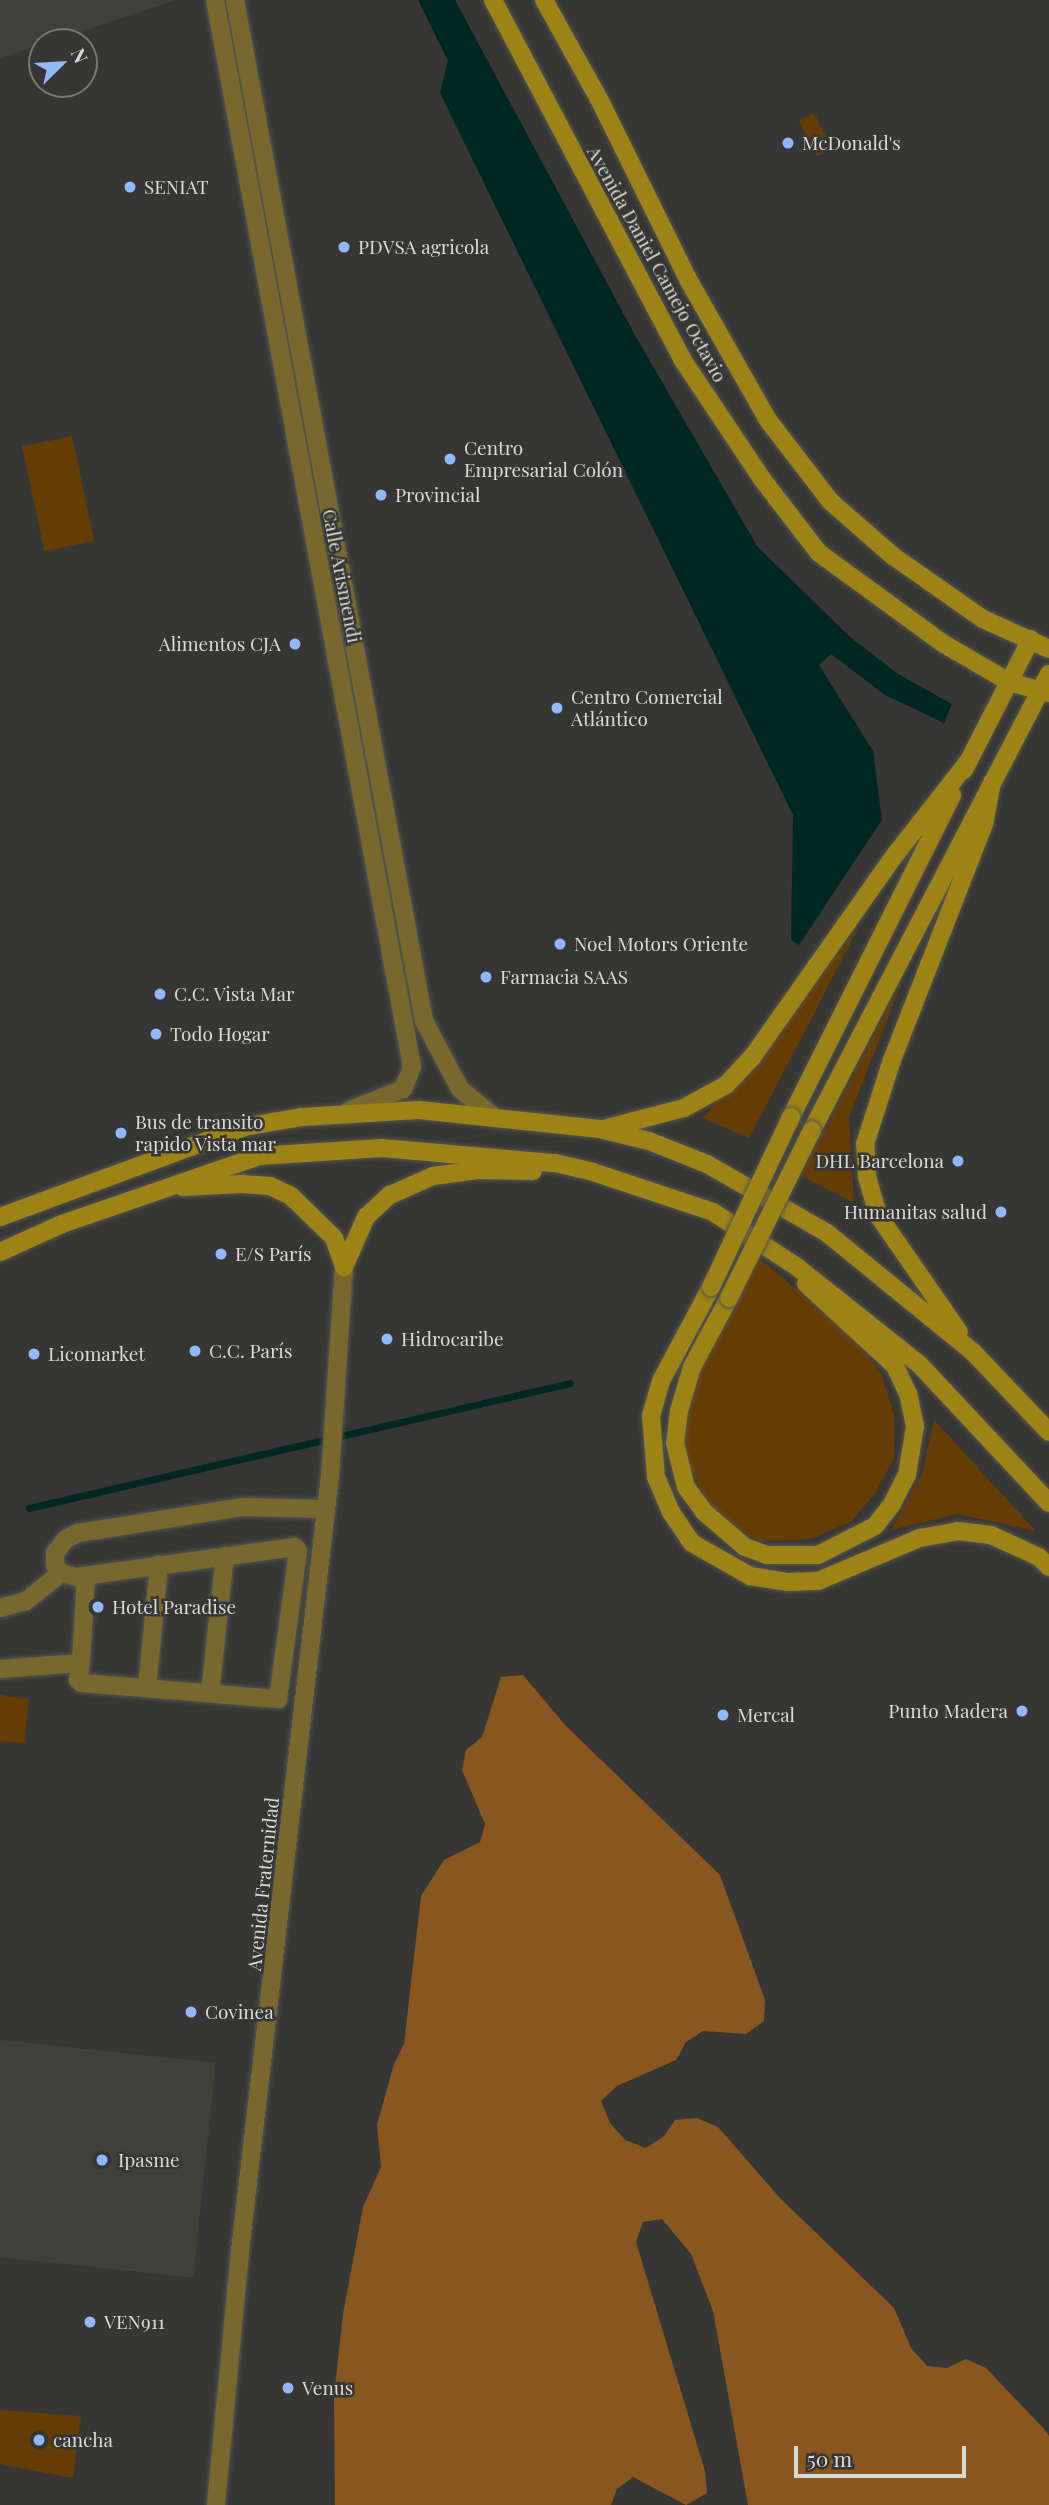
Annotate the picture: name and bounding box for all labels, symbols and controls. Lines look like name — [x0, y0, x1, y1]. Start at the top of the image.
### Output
north arrow — [28, 28, 98, 98]
text: N — [66, 44, 95, 67]
place label: McDonald's — [802, 132, 901, 154]
marker: McDonald's — [780, 135, 796, 151]
street label: Avenida Daniel Camejo Octavio — [582, 142, 732, 386]
place label: SENIAT — [144, 176, 209, 198]
marker: SENIAT — [122, 179, 138, 195]
place label: PDVSA agricola — [358, 236, 489, 258]
marker: PDVSA agricola — [336, 239, 352, 255]
place label: Centro Empresarial Colón — [464, 437, 623, 481]
marker: Centro Empresarial Colón — [442, 451, 458, 467]
place label: Provincial — [395, 484, 480, 506]
marker: Provincial — [373, 487, 389, 503]
street label: Calle Arismendi — [318, 507, 366, 645]
place label: Alimentos CJA — [159, 633, 281, 655]
marker: Alimentos CJA — [287, 636, 303, 652]
place label: Centro Comercial Atlántico — [571, 686, 723, 730]
marker: Centro Comercial Atlántico — [549, 700, 565, 716]
place label: Noel Motors Oriente — [574, 933, 748, 955]
marker: Noel Motors Oriente — [552, 936, 568, 952]
place label: Farmacia SAAS — [500, 966, 628, 988]
marker: Farmacia SAAS — [478, 969, 494, 985]
place label: C.C. Vista Mar — [174, 983, 295, 1005]
marker: C.C. Vista Mar — [152, 986, 168, 1002]
place label: Todo Hogar — [170, 1023, 270, 1045]
marker: Todo Hogar — [148, 1026, 164, 1042]
place label: Bus de transito rapido Vista mar — [135, 1111, 277, 1155]
marker: Bus de transito rapido Vista mar — [113, 1125, 129, 1141]
place label: DHL Barcelona — [815, 1150, 944, 1172]
marker: DHL Barcelona — [950, 1153, 966, 1169]
place label: Humanitas salud — [844, 1201, 987, 1223]
marker: Humanitas salud — [993, 1204, 1009, 1220]
place label: E/S París — [235, 1243, 312, 1265]
marker: E/S París — [213, 1246, 229, 1262]
place label: Hidrocaribe — [401, 1328, 504, 1350]
marker: Hidrocaribe — [379, 1331, 395, 1347]
place label: C.C. París — [209, 1340, 292, 1362]
place label: Licomarket — [48, 1343, 145, 1365]
marker: C.C. París — [187, 1343, 203, 1359]
marker: Licomarket — [26, 1346, 42, 1362]
place label: Hotel Paradise — [112, 1596, 236, 1618]
marker: Hotel Paradise — [90, 1599, 106, 1615]
place label: Punto Madera — [888, 1700, 1008, 1722]
marker: Punto Madera — [1014, 1703, 1030, 1719]
place label: Mercal — [737, 1704, 795, 1726]
marker: Mercal — [715, 1707, 731, 1723]
street label: Avenida Fraternidad — [243, 1796, 283, 1972]
place label: Covinea — [205, 2001, 274, 2023]
marker: Covinea — [183, 2004, 199, 2020]
place label: Ipasme — [118, 2149, 180, 2171]
marker: Ipasme — [92, 2150, 112, 2170]
place label: VEN911 — [104, 2311, 165, 2333]
marker: VEN911 — [82, 2314, 98, 2330]
place label: Venus — [302, 2377, 353, 2399]
marker: Venus — [280, 2380, 296, 2396]
place label: cancha — [53, 2429, 113, 2451]
marker: cancha — [31, 2432, 47, 2448]
scale bar — [797, 2432, 968, 2476]
text: 50 m — [807, 2444, 852, 2472]

